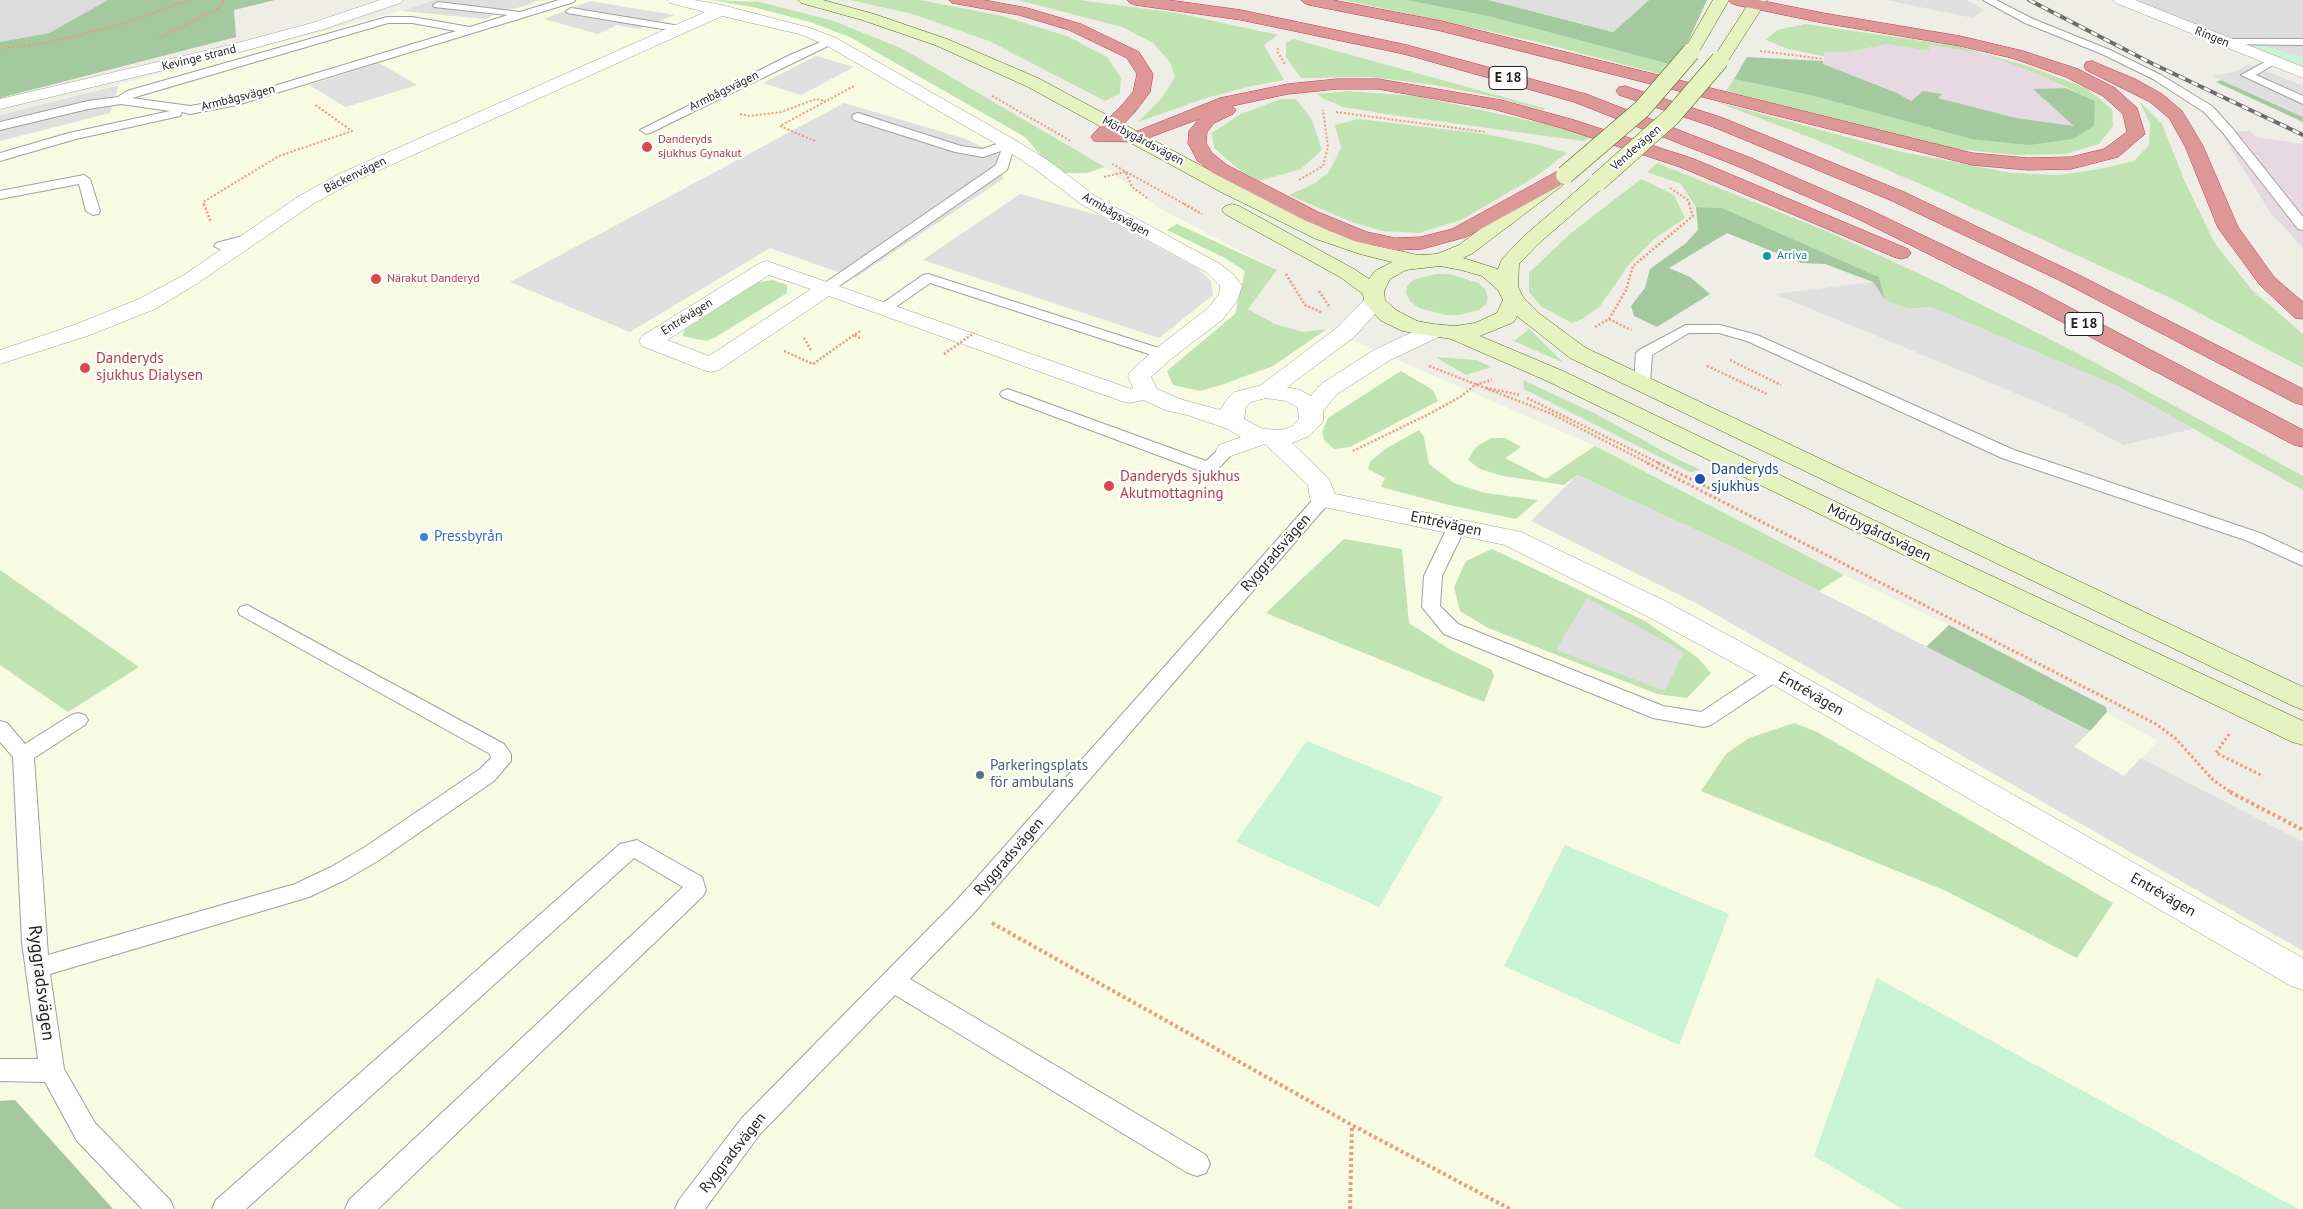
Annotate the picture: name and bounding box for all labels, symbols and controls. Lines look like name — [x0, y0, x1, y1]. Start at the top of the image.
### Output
street label: Ringen — [2193, 24, 2231, 50]
street label: Kevinge strand — [160, 42, 238, 74]
road number: E 18 — [1489, 66, 1527, 90]
street label: Armbågsvägen — [687, 68, 761, 114]
street label: Armbågsvägen — [200, 82, 276, 114]
street label: Mörbygårdsvägen — [1100, 113, 1186, 169]
street label: Vendevägen — [1608, 122, 1664, 174]
place label: Danderyds sjukhus Gynakut — [658, 133, 741, 161]
marker: Danderyds sjukhus Gynakut — [640, 140, 654, 154]
street label: Bäckenvägen — [322, 154, 388, 196]
street label: Armbågsvägen — [1080, 190, 1152, 240]
place label: Arriva — [1777, 249, 1807, 263]
marker: Arriva — [1761, 250, 1773, 262]
marker: Närakut Danderyd — [369, 272, 383, 286]
place label: Närakut Danderyd — [387, 272, 480, 286]
street label: Entrévägen — [659, 296, 715, 338]
road number: E 18 — [2065, 312, 2103, 336]
place label: Danderyds sjukhus Dialysen — [96, 350, 203, 385]
marker: Danderyds sjukhus Dialysen — [78, 361, 92, 375]
place label: Danderyds sjukhus — [1711, 461, 1779, 496]
place label: Danderyds sjukhus Akutmottagning — [1120, 468, 1240, 503]
marker: Danderyds sjukhus — [1693, 472, 1707, 486]
marker: Danderyds sjukhus Akutmottagning — [1102, 479, 1116, 493]
street label: Mörbygårdsvägen — [1824, 500, 1934, 566]
street label: Entrévägen — [1409, 508, 1483, 540]
street label: Ryggradsvägen — [1237, 511, 1315, 595]
place label: Pressbyrån — [434, 528, 503, 546]
marker: Pressbyrån — [418, 531, 430, 543]
street label: Entrévägen — [1775, 668, 1847, 720]
place label: Parkeringsplats för ambulans — [990, 757, 1088, 792]
marker: Parkeringsplats för ambulans — [974, 769, 986, 781]
street label: Ryggradsvägen — [970, 815, 1048, 899]
street label: Entrévägen — [2127, 869, 2199, 921]
street label: Ryggradsvägen — [23, 924, 59, 1042]
street label: Ryggradsvägen — [696, 1109, 770, 1197]

